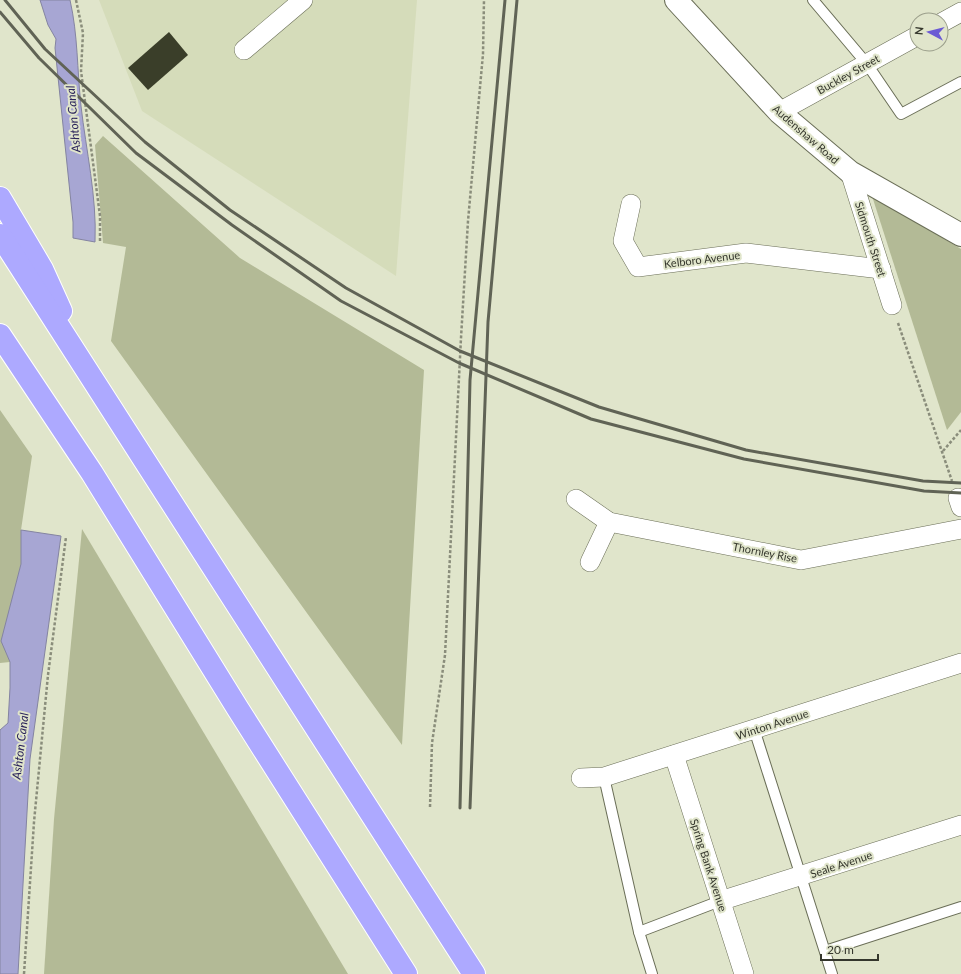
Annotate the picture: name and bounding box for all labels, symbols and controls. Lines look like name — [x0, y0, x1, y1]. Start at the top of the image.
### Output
north arrow — [909, 12, 949, 52]
text: N — [912, 26, 926, 36]
street label: Buckley Street — [814, 51, 882, 97]
water label: Ashton Canal — [63, 85, 83, 154]
street label: Audenshaw Road — [770, 102, 842, 166]
street label: Sidmouth Street — [853, 200, 889, 278]
street label: Kelboro Avenue — [663, 248, 741, 270]
street label: Thornley Rise — [732, 539, 799, 565]
street label: Winton Avenue — [734, 706, 810, 742]
water label: Ashton Canal — [8, 712, 32, 781]
street label: Spring Bank Avenue — [688, 817, 730, 913]
street label: Seale Avenue — [808, 848, 874, 880]
scale bar — [821, 936, 878, 962]
text: 20 m — [827, 942, 854, 957]

